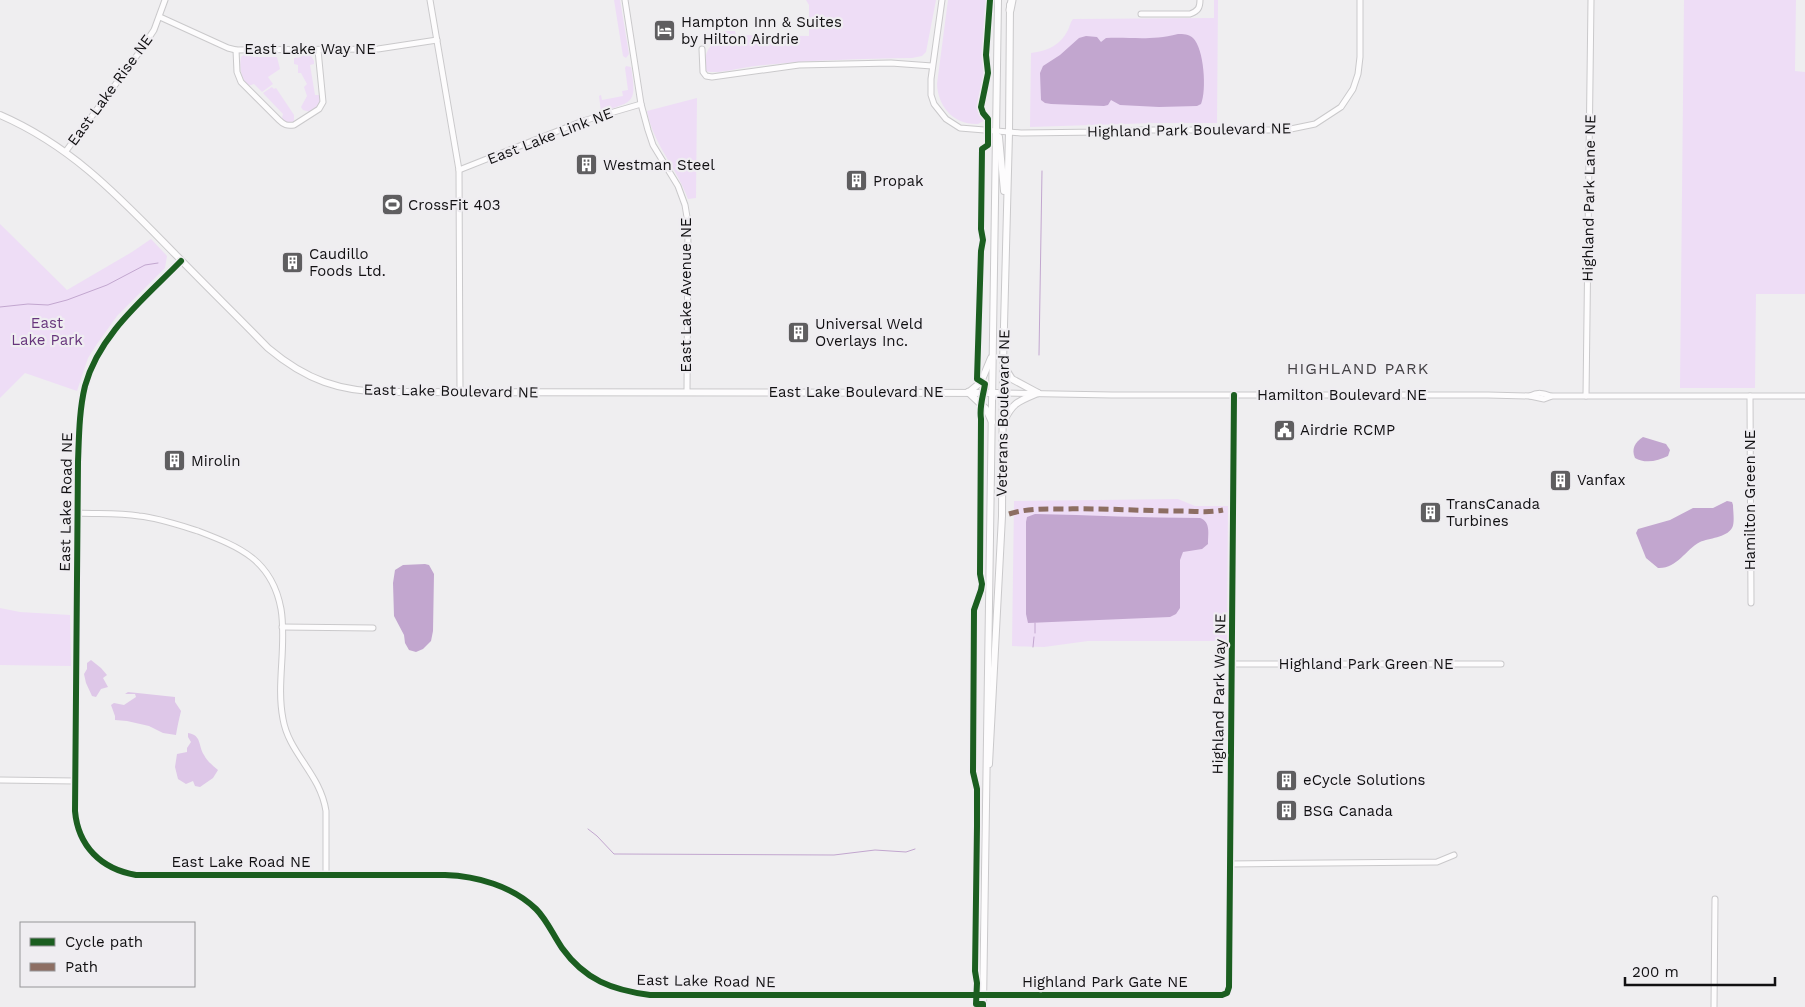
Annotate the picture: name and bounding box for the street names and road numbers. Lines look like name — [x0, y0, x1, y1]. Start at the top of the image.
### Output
street label: East Lake Rise NE — [64, 31, 156, 149]
street label: East Lake Way NE — [244, 40, 376, 58]
street label: East Lake Link NE — [485, 104, 615, 168]
street label: Highland Park Lane NE — [1579, 114, 1599, 282]
street label: Highland Park Boulevard NE — [1087, 119, 1291, 141]
street label: East Lake Avenue NE — [677, 218, 695, 372]
street label: Veterans Boulevard NE — [993, 329, 1013, 497]
street label: East Lake Boulevard NE — [363, 380, 539, 402]
street label: East Lake Boulevard NE — [769, 383, 944, 401]
street label: Hamilton Boulevard NE — [1257, 386, 1427, 404]
street label: Hamilton Green NE — [1741, 430, 1759, 570]
street label: East Lake Road NE — [56, 432, 76, 572]
street label: Highland Park Way NE — [1209, 613, 1229, 775]
street label: Highland Park Green NE — [1278, 655, 1454, 673]
street label: East Lake Road NE — [171, 853, 311, 871]
street label: East Lake Road NE — [636, 971, 776, 991]
street label: Highland Park Gate NE — [1022, 973, 1188, 991]

